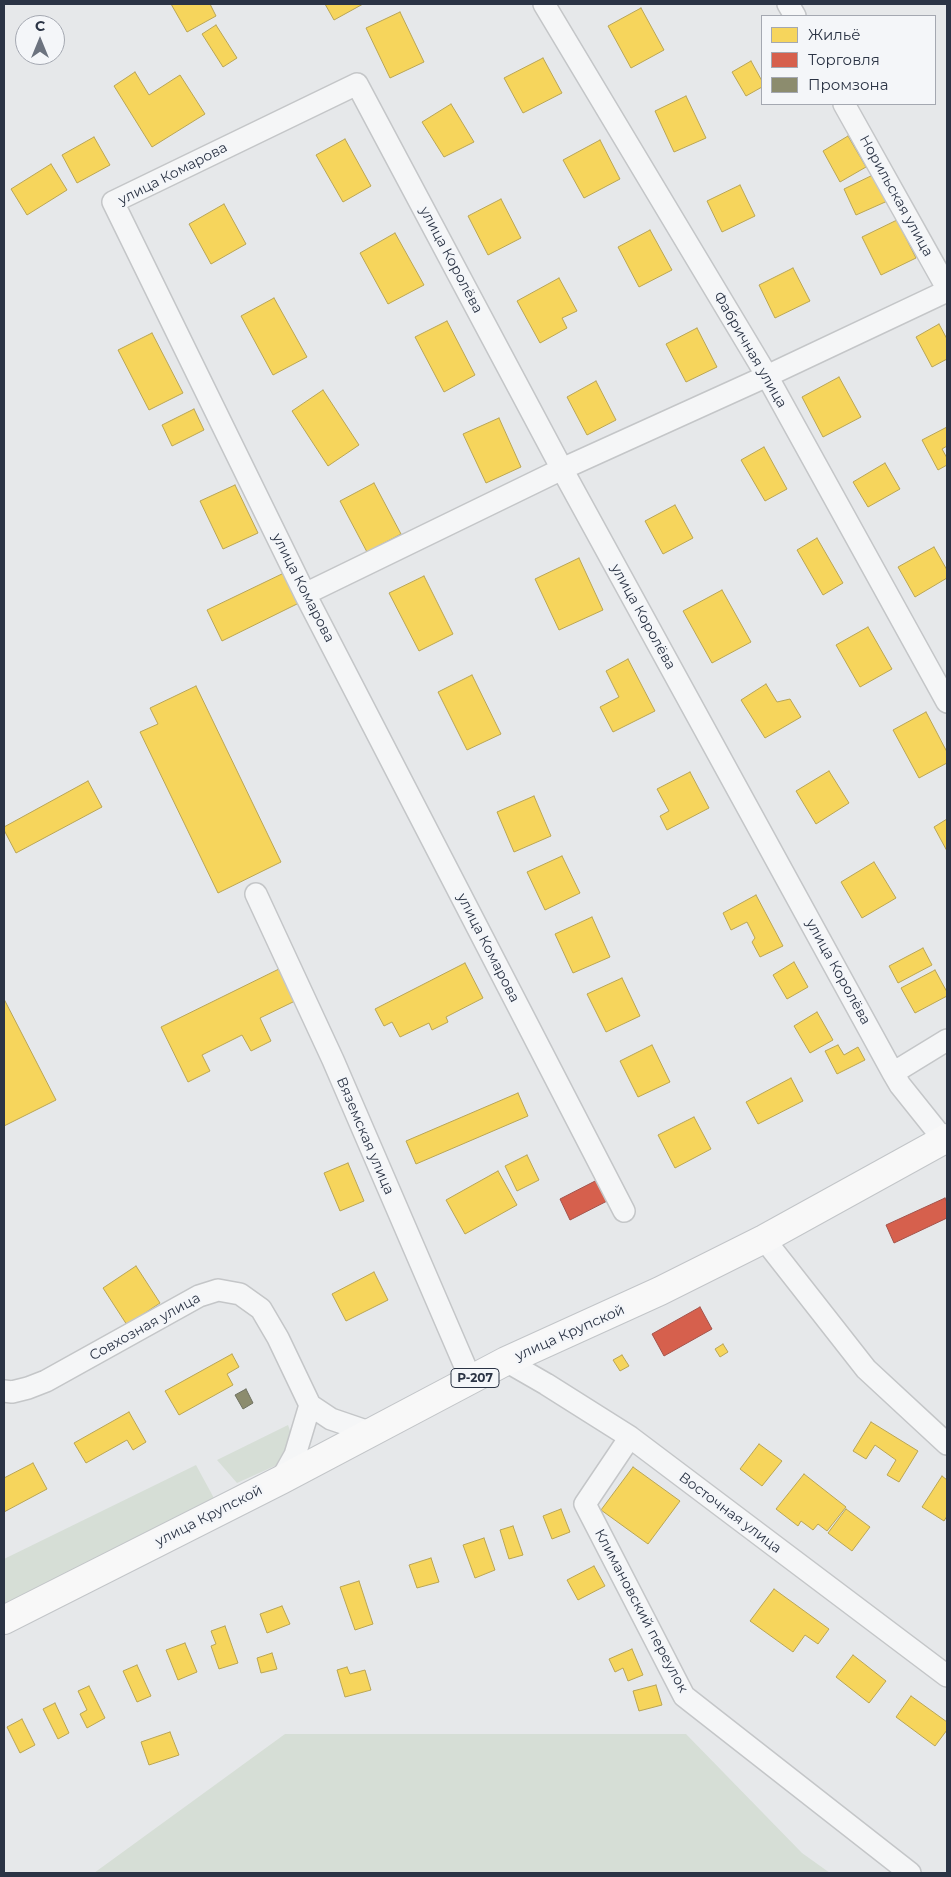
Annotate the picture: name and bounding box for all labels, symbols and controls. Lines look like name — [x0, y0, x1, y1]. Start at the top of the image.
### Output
north arrow — [15, 15, 65, 65]
legend — [761, 15, 936, 105]
text: С — [35, 17, 45, 35]
text: Жильё — [808, 25, 861, 44]
text: Торговля — [808, 50, 880, 69]
text: Промзона — [808, 75, 888, 94]
street label: Норильская улица — [856, 132, 936, 260]
street label: улица Комарова — [116, 139, 230, 209]
street label: улица Королёва — [416, 204, 486, 316]
street label: Фабричная улица — [710, 289, 790, 411]
street label: улица Комарова — [268, 531, 338, 645]
street label: улица Королёва — [607, 561, 679, 673]
street label: улица Комарова — [453, 891, 523, 1005]
street label: улица Королёва — [802, 916, 874, 1028]
street label: Вяземская улица — [333, 1075, 397, 1197]
street label: Совхозная улица — [87, 1290, 203, 1364]
street label: улица Крупской — [513, 1301, 627, 1365]
road number: Р-207 — [451, 1369, 499, 1388]
street label: Восточная улица — [675, 1469, 785, 1557]
street label: улица Крупской — [153, 1482, 265, 1550]
street label: Климановский переулок — [591, 1526, 691, 1696]

